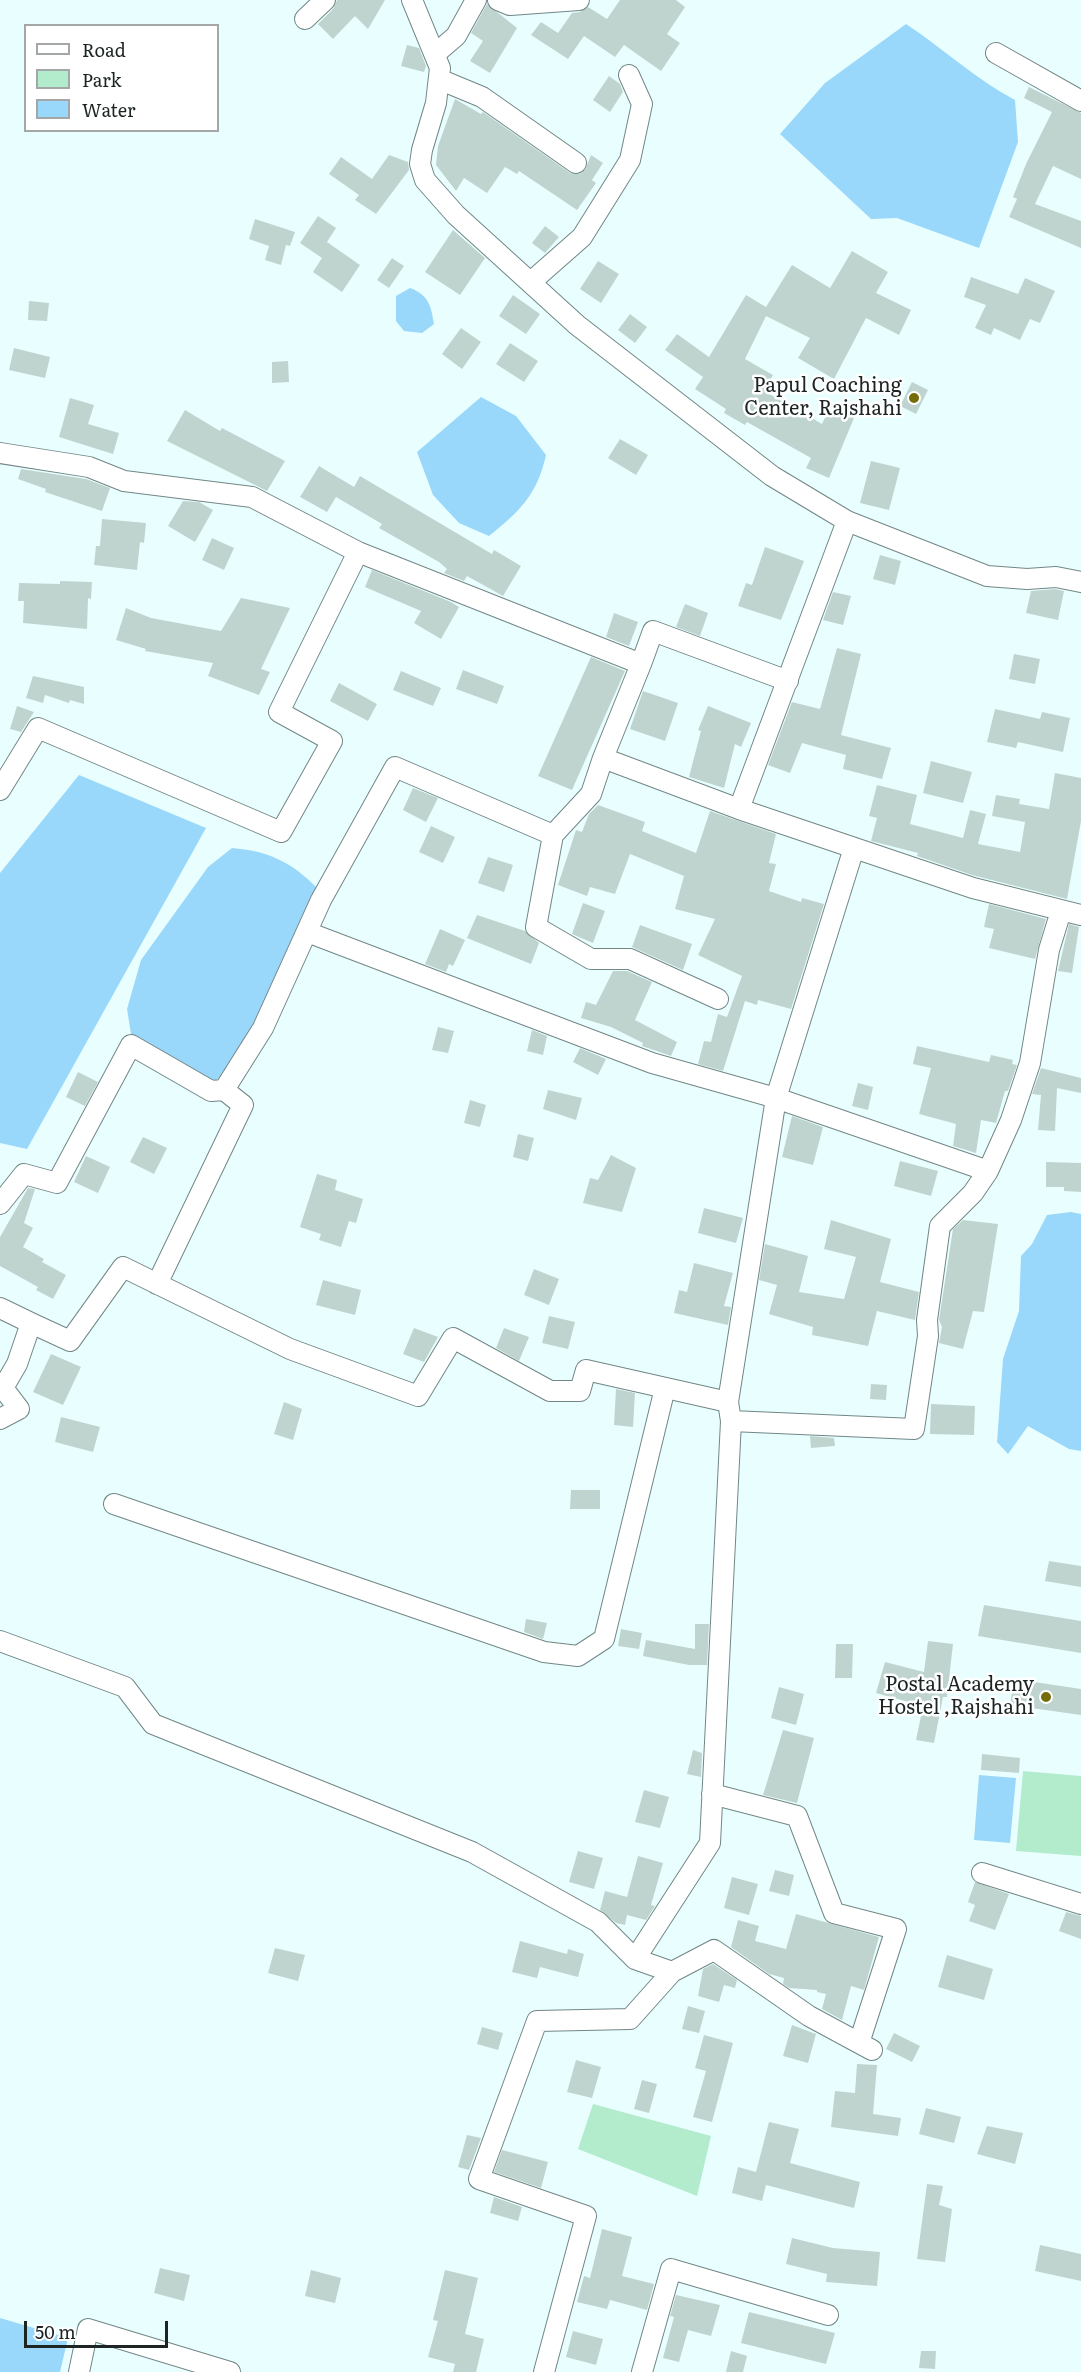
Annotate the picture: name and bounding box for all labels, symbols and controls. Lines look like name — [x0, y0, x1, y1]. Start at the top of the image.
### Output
legend — [24, 24, 219, 132]
text: Road — [82, 36, 126, 63]
text: Park — [82, 66, 121, 93]
text: Water — [82, 96, 135, 123]
place label: Papul Coaching Center, Rajshahi — [744, 374, 902, 421]
marker: Papul Coaching Center, Rajshahi — [907, 391, 921, 405]
place label: Postal Academy Hostel ,Rajshahi — [878, 1673, 1034, 1720]
marker: Postal Academy Hostel ,Rajshahi — [1039, 1690, 1053, 1704]
scale bar — [27, 2309, 171, 2347]
text: 50 m — [35, 2318, 76, 2345]

